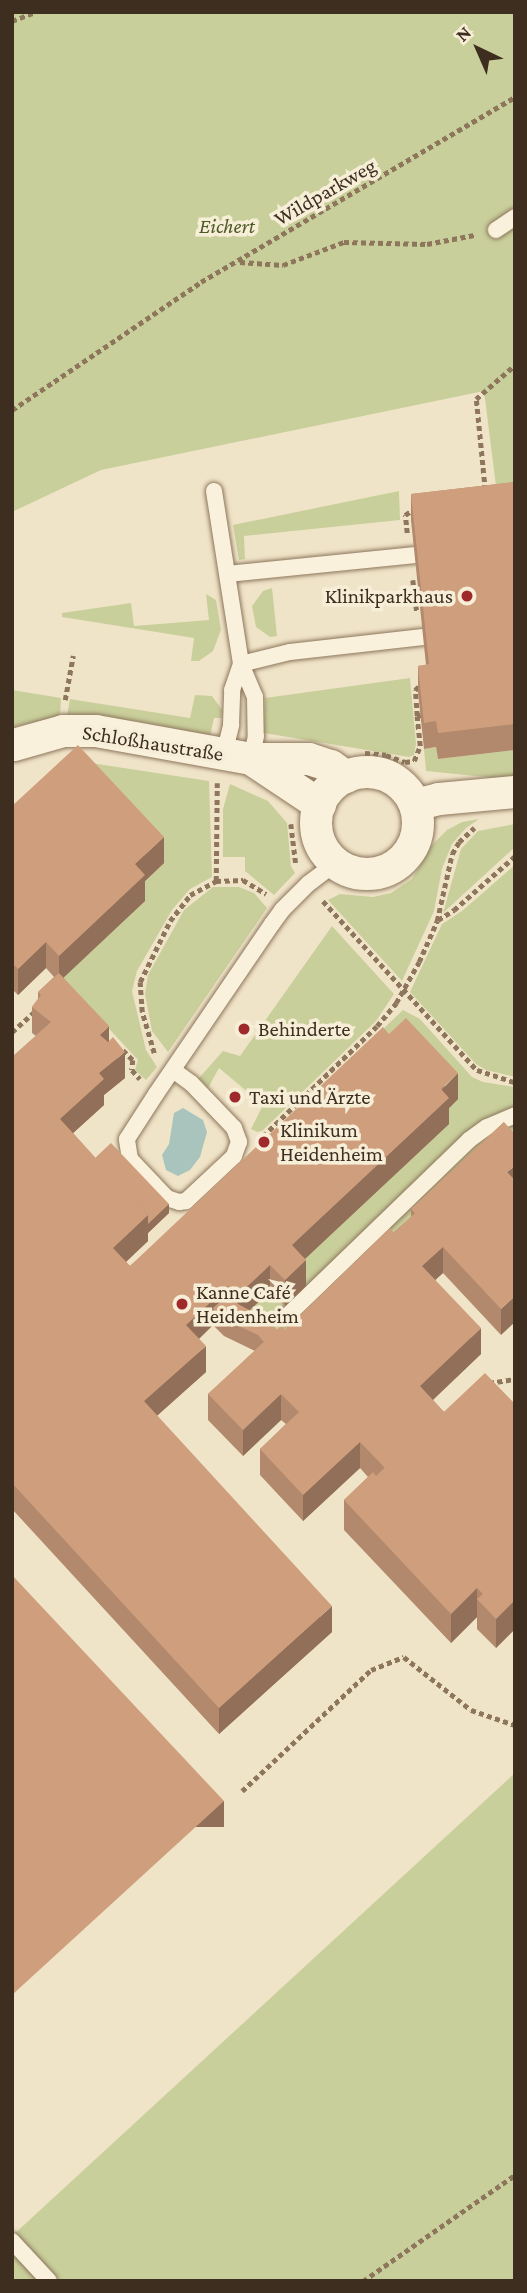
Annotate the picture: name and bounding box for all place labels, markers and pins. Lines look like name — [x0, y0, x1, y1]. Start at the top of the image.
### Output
place label: Klinikparkhaus — [325, 583, 453, 609]
marker: Klinikparkhaus — [459, 588, 475, 604]
place label: Behinderte — [258, 1016, 351, 1042]
marker: Behinderte — [236, 1021, 252, 1037]
place label: Taxi und Ärzte — [249, 1084, 370, 1110]
marker: Taxi und Ärzte — [227, 1089, 243, 1105]
place label: Klinikum Heidenheim — [280, 1117, 383, 1167]
marker: Klinikum Heidenheim — [254, 1132, 274, 1152]
place label: Kanne Café Heidenheim — [196, 1279, 299, 1329]
marker: Kanne Café Heidenheim — [174, 1296, 190, 1312]

